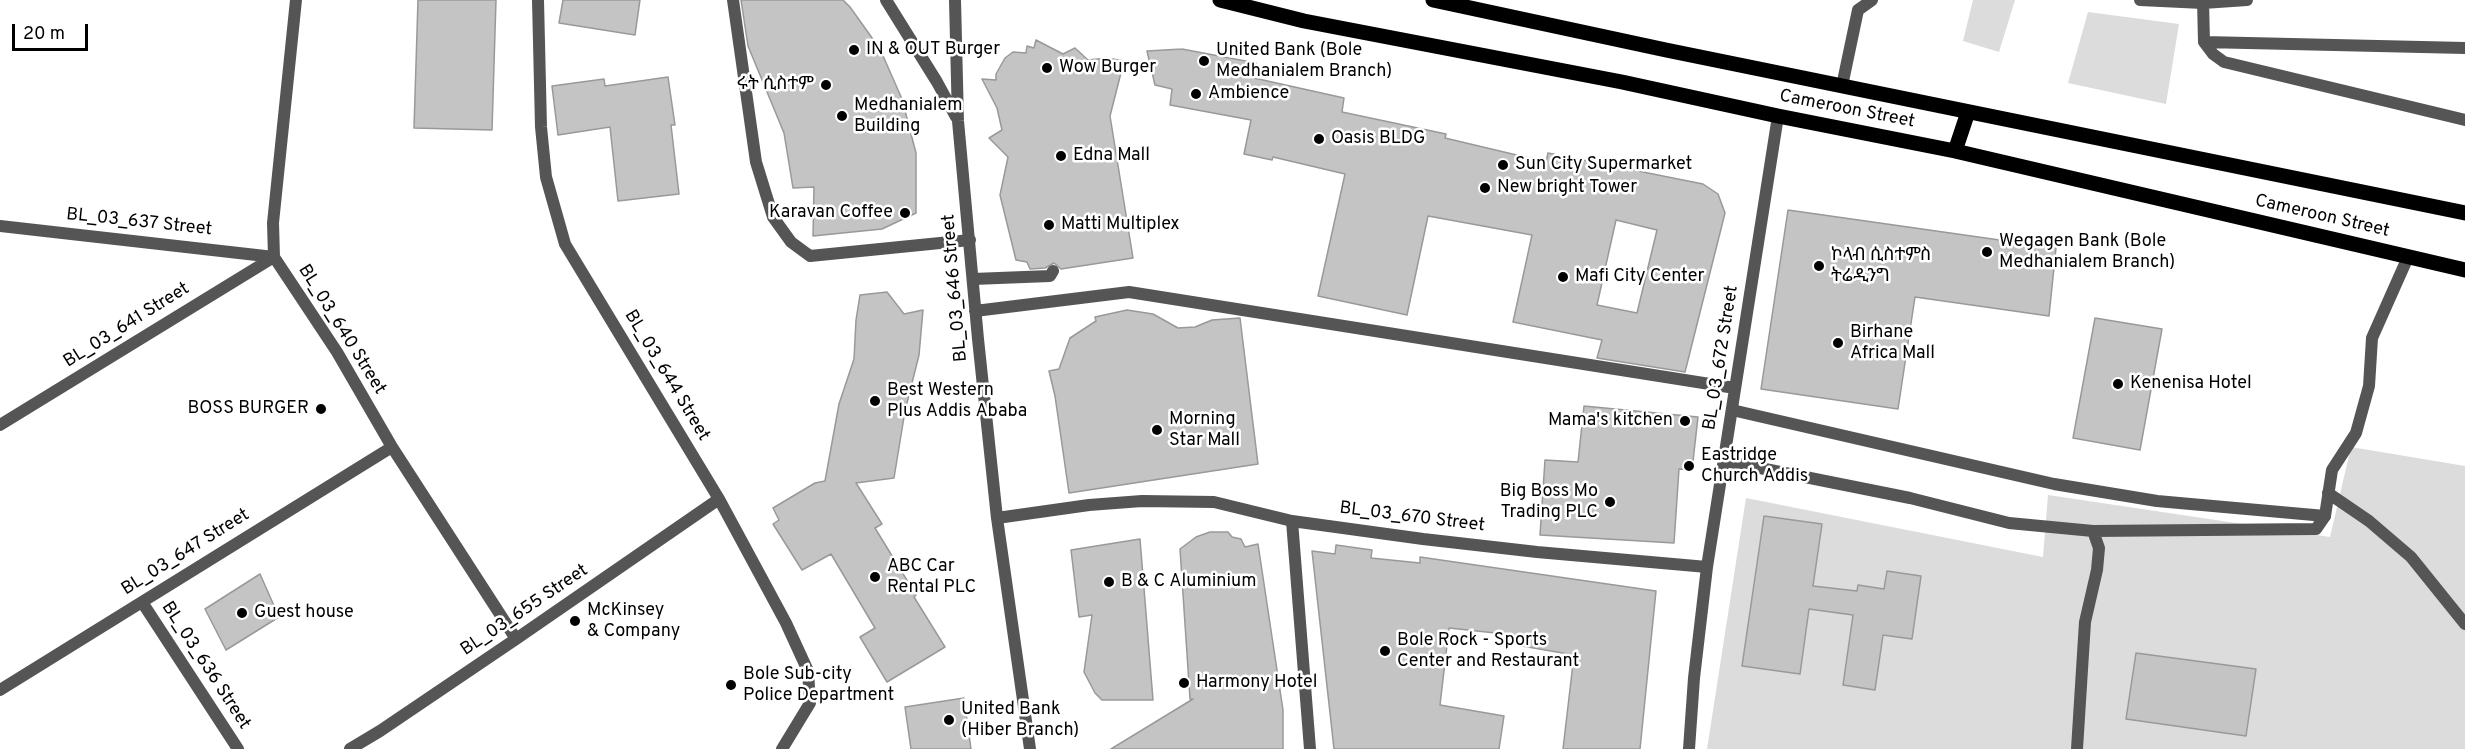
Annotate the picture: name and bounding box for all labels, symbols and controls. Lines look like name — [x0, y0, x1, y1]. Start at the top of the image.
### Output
scale bar — [15, 12, 92, 50]
text: 20 m — [23, 23, 65, 46]
place label: IN & OUT Burger — [866, 39, 1000, 61]
place label: United Bank (Bole Medhanialem Branch) — [1216, 40, 1392, 82]
marker: IN & OUT Burger — [847, 43, 861, 57]
marker: United Bank (Bole Medhanialem Branch) — [1197, 54, 1211, 68]
place label: Wow Burger — [1059, 57, 1156, 79]
marker: Wow Burger — [1040, 61, 1054, 75]
place label: ሩት ሲስተም — [737, 74, 814, 96]
marker: ሩት ሲስተም — [819, 78, 833, 92]
place label: Ambience — [1208, 83, 1289, 105]
street label: Cameroon Street — [1777, 86, 1917, 134]
marker: Ambience — [1189, 87, 1203, 101]
place label: Medhanialem Building — [854, 95, 963, 138]
marker: Medhanialem Building — [835, 109, 849, 123]
place label: Oasis BLDG — [1331, 128, 1425, 150]
marker: Oasis BLDG — [1312, 132, 1326, 146]
place label: Edna Mall — [1073, 145, 1150, 167]
marker: Edna Mall — [1054, 149, 1068, 163]
place label: Sun City Supermarket — [1515, 154, 1692, 176]
marker: Sun City Supermarket — [1496, 158, 1510, 172]
place label: New bright Tower — [1497, 177, 1637, 199]
marker: New bright Tower — [1478, 181, 1492, 195]
street label: Cameroon Street — [2253, 191, 2391, 243]
place label: Karavan Coffee — [769, 202, 893, 224]
street label: BL_03_637 Street — [65, 205, 213, 241]
marker: Karavan Coffee — [898, 206, 912, 220]
street label: BL_03_646 Street — [939, 213, 973, 363]
place label: Matti Multiplex — [1061, 214, 1180, 236]
marker: Matti Multiplex — [1042, 218, 1056, 232]
place label: Wegagen Bank (Bole Medhanialem Branch) — [1999, 231, 2175, 274]
place label: ኮላብ ሲስተምስ ትሬዲንግ — [1831, 245, 1931, 288]
marker: Wegagen Bank (Bole Medhanialem Branch) — [1980, 245, 1994, 259]
marker: ኮላብ ሲስተምስ ትሬዲንግ — [1812, 259, 1826, 273]
street label: BL_03_640 Street — [292, 261, 390, 399]
place label: Mafi City Center — [1575, 266, 1705, 288]
marker: Mafi City Center — [1556, 270, 1570, 284]
street label: BL_03_641 Street — [60, 279, 194, 373]
street label: BL_03_672 Street — [1700, 284, 1744, 432]
street label: BL_03_644 Street — [618, 307, 714, 445]
place label: Birhane Africa Mall — [1850, 322, 1935, 364]
marker: Birhane Africa Mall — [1831, 336, 1845, 350]
place label: Kenenisa Hotel — [2130, 373, 2252, 395]
marker: Kenenisa Hotel — [2111, 377, 2125, 391]
place label: Best Western Plus Addis Ababa — [887, 380, 1027, 422]
marker: Best Western Plus Addis Ababa — [868, 394, 882, 408]
place label: BOSS BURGER — [187, 398, 309, 420]
marker: BOSS BURGER — [314, 402, 328, 416]
place label: Morning Star Mall — [1169, 409, 1240, 452]
place label: Mama's kitchen — [1548, 410, 1673, 432]
marker: Mama's kitchen — [1678, 414, 1692, 428]
marker: Morning Star Mall — [1150, 423, 1164, 437]
place label: Eastridge Church Addis — [1701, 445, 1808, 488]
marker: Eastridge Church Addis — [1682, 459, 1696, 473]
place label: Big Boss Mo Trading PLC — [1500, 481, 1598, 524]
marker: Big Boss Mo Trading PLC — [1603, 495, 1617, 509]
street label: BL_03_670 Street — [1338, 498, 1486, 538]
street label: BL_03_647 Street — [118, 505, 254, 601]
place label: ABC Car Rental PLC — [887, 556, 976, 598]
street label: BL_03_655 Street — [457, 560, 593, 662]
marker: ABC Car Rental PLC — [868, 570, 882, 584]
place label: B & C Aluminium — [1121, 571, 1257, 593]
marker: B & C Aluminium — [1102, 575, 1116, 589]
street label: BL_03_636 Street — [156, 598, 254, 734]
place label: McKinsey & Company — [587, 600, 680, 642]
place label: Guest house — [254, 602, 354, 624]
marker: Guest house — [235, 606, 249, 620]
marker: McKinsey & Company — [568, 614, 582, 628]
place label: Bole Rock - Sports Center and Restaurant — [1397, 630, 1579, 672]
marker: Bole Rock - Sports Center and Restaurant — [1378, 644, 1392, 658]
place label: Bole Sub-city Police Department — [743, 664, 894, 706]
place label: Harmony Hotel — [1196, 672, 1318, 694]
marker: Harmony Hotel — [1177, 676, 1191, 690]
marker: Bole Sub-city Police Department — [724, 678, 738, 692]
place label: United Bank (Hiber Branch) — [961, 699, 1079, 742]
marker: United Bank (Hiber Branch) — [942, 713, 956, 727]

